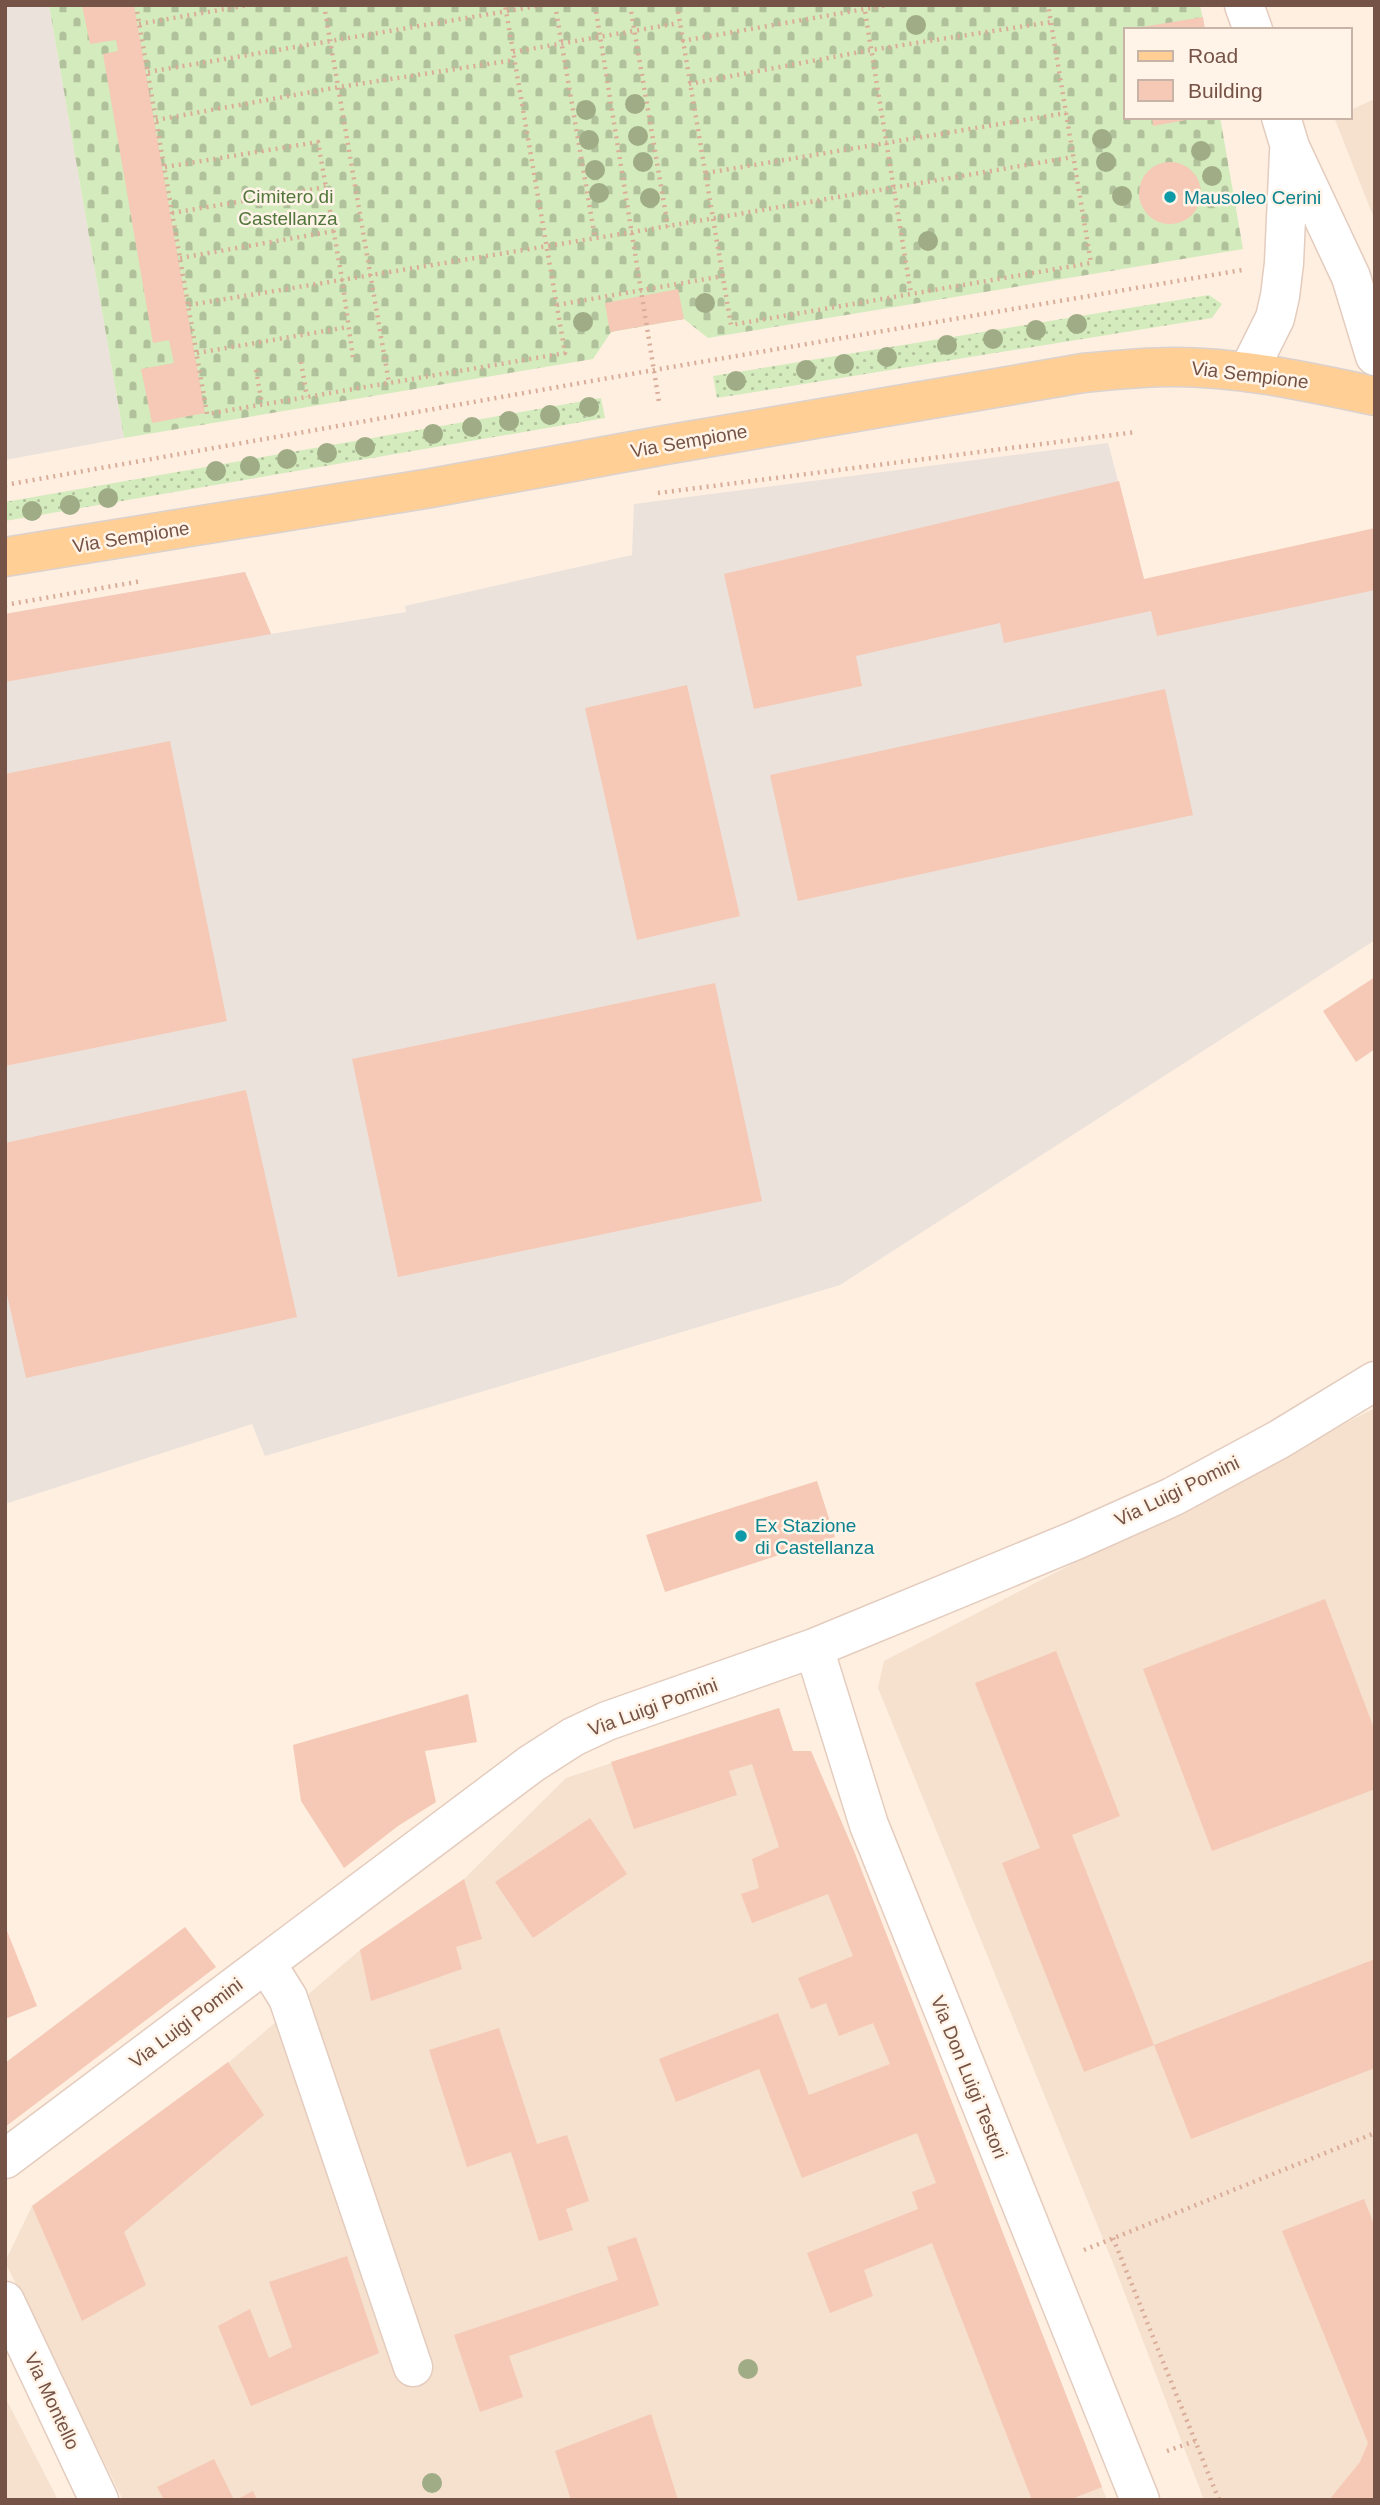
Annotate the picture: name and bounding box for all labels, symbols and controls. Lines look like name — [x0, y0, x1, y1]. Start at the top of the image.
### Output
legend — [1124, 28, 1352, 119]
text: Road — [1188, 44, 1238, 67]
text: Building — [1188, 79, 1263, 102]
park label: Cimitero di Castellanza — [238, 186, 338, 229]
place label: Mausoleo Cerini — [1184, 187, 1321, 208]
marker: Mausoleo Cerini — [1162, 189, 1178, 205]
street label: Via Sempione — [1190, 357, 1310, 393]
street label: Via Sempione — [629, 420, 749, 462]
street label: Via Sempione — [71, 517, 191, 557]
street label: Via Luigi Pomini — [1111, 1452, 1243, 1530]
place label: Ex Stazione di Castellanza — [755, 1515, 875, 1558]
marker: Ex Stazione di Castellanza — [733, 1528, 749, 1544]
street label: Via Luigi Pomini — [586, 1674, 720, 1740]
street label: Via Luigi Pomini — [125, 1974, 247, 2072]
street label: Via Don Luigi Testori — [927, 1993, 1011, 2161]
street label: Via Montello — [20, 2349, 84, 2453]

